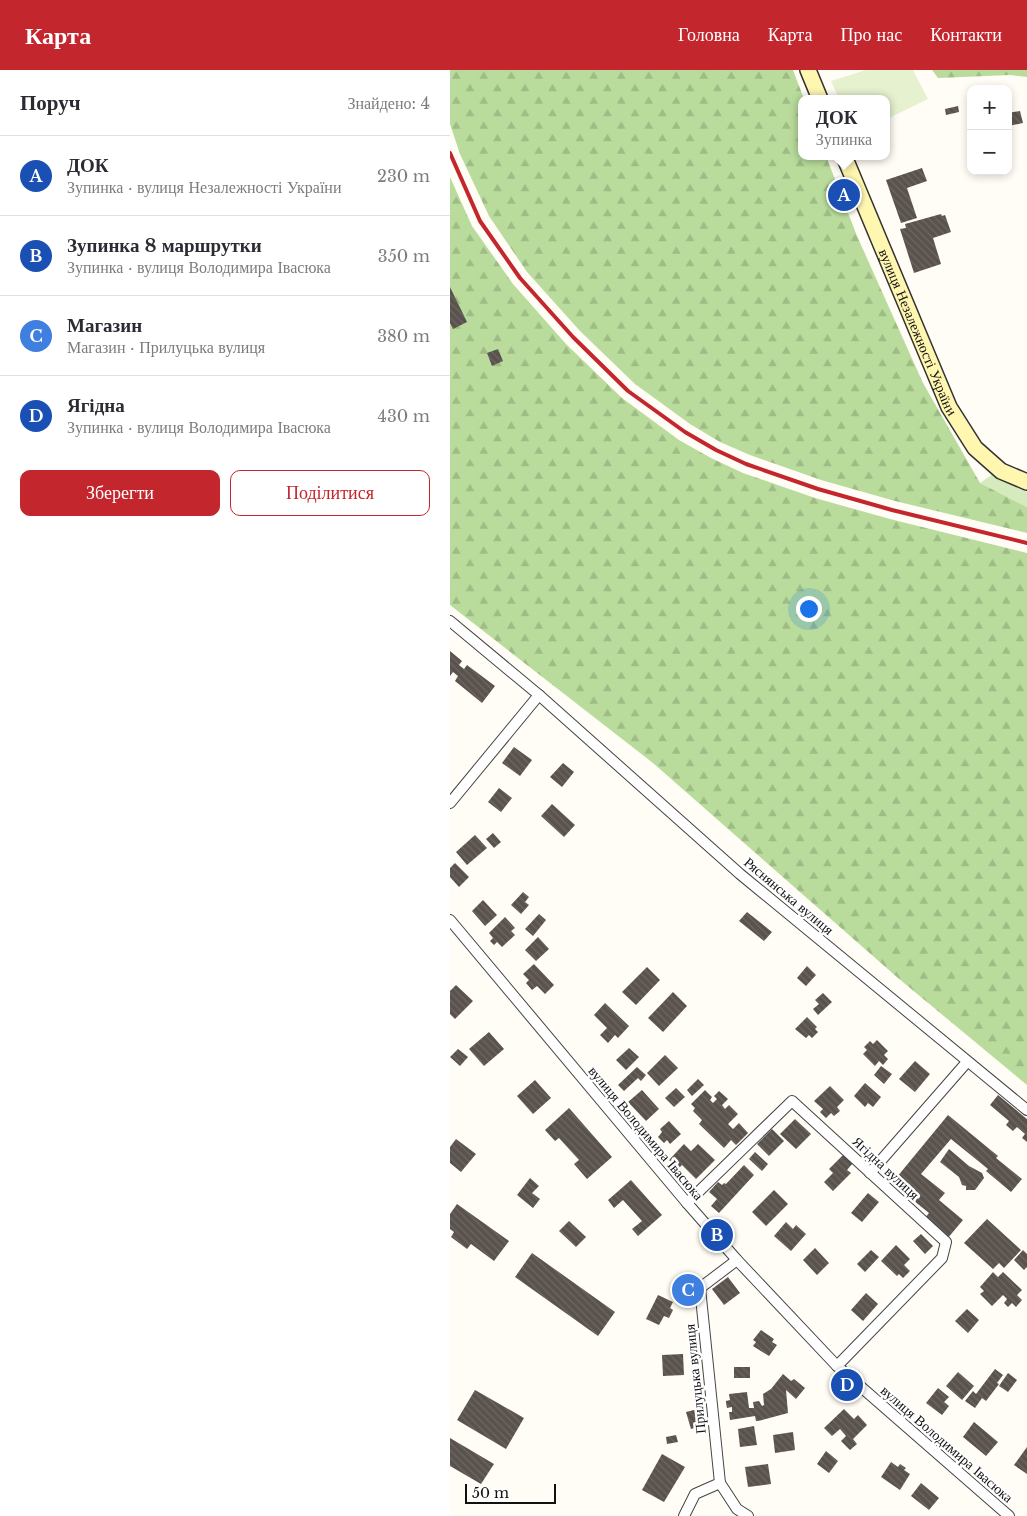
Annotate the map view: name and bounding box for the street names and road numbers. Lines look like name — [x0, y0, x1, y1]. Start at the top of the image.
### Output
street label: вулиця Незалежності України — [875, 246, 961, 419]
street label: Ряснянська вулиця — [740, 853, 838, 939]
street label: вулиця Володимира Івасюка — [585, 1062, 708, 1204]
street label: Ягідна вулиця — [849, 1133, 924, 1204]
street label: Прилуцька вулиця — [680, 1323, 710, 1435]
street label: вулиця Володимира Івасюка — [877, 1382, 1018, 1507]

